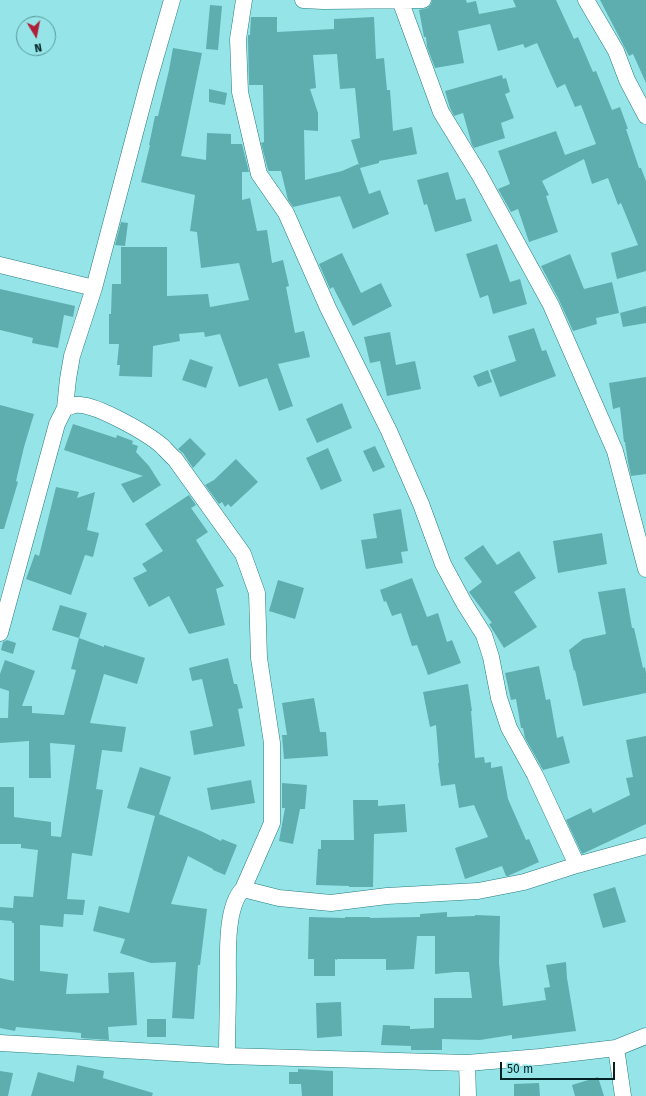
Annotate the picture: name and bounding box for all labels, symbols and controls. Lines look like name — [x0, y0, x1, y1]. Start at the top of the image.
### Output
north arrow — [16, 16, 56, 56]
text: N — [33, 40, 43, 54]
scale bar — [502, 1054, 617, 1080]
text: 50 m — [507, 1062, 533, 1076]

